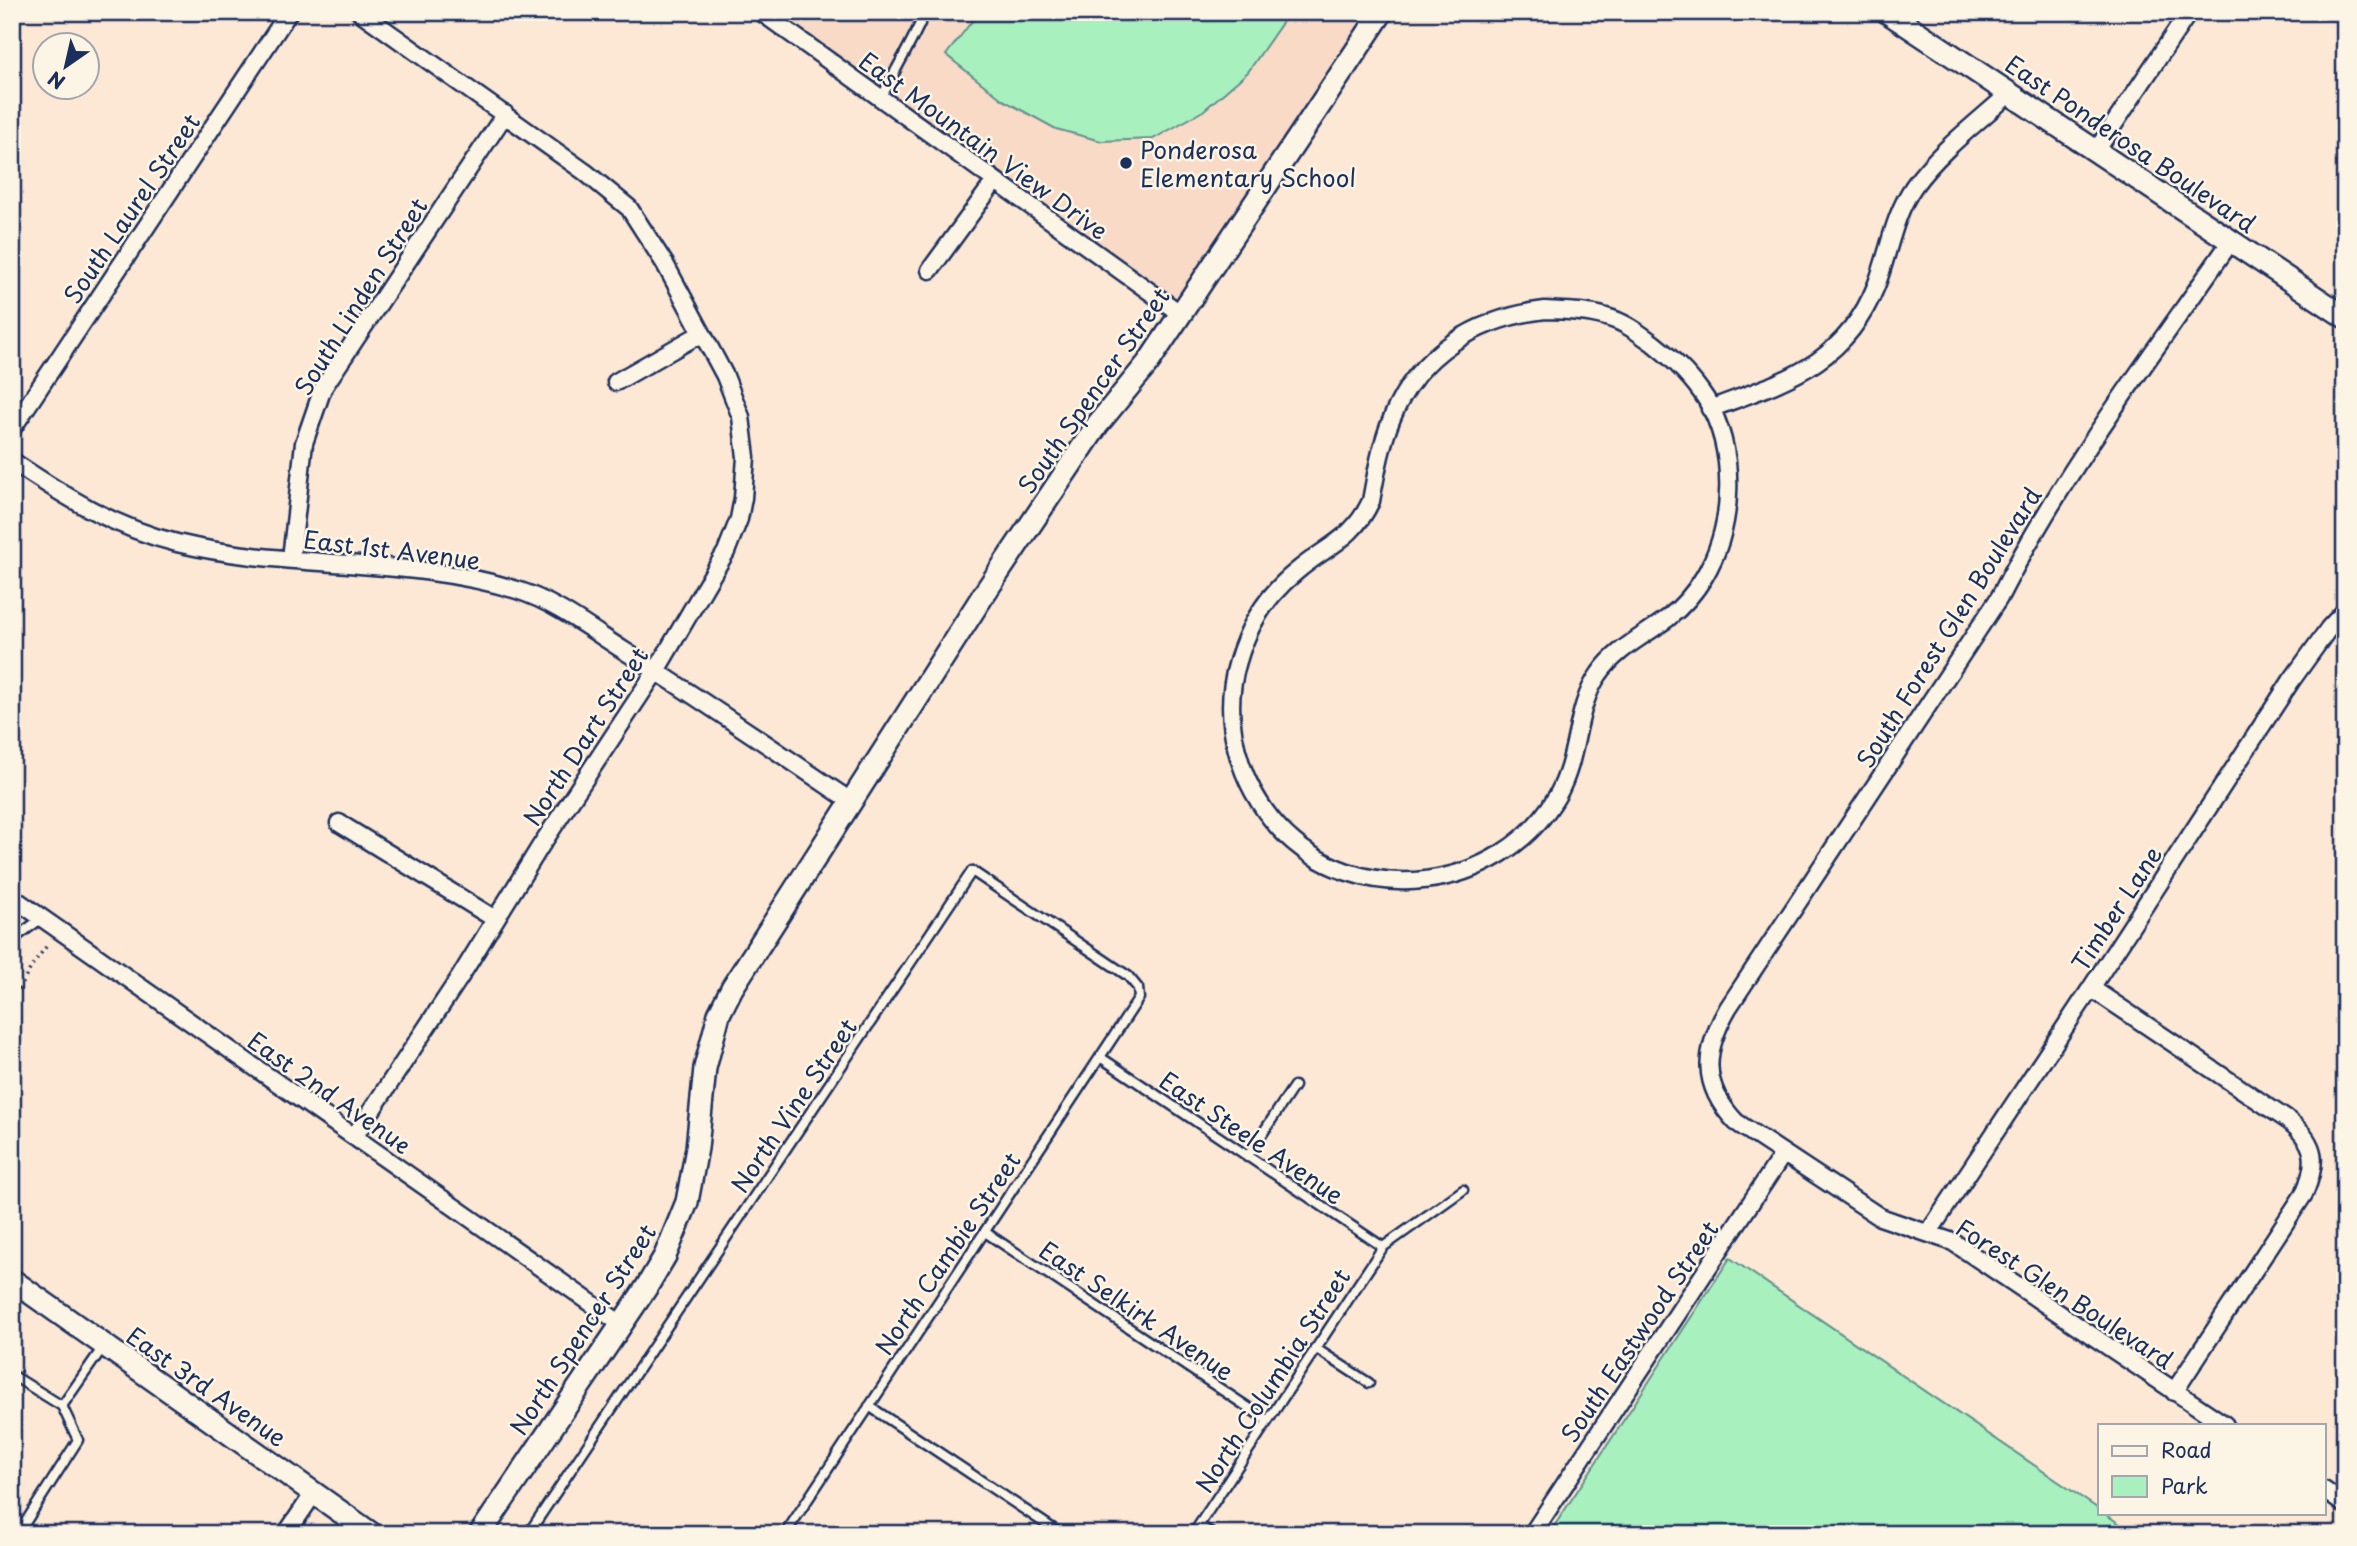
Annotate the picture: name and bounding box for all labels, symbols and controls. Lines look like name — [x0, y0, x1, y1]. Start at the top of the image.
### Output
north arrow — [32, 32, 102, 102]
street label: East Mountain View Drive — [852, 42, 1116, 248]
street label: East Ponderosa Boulevard — [1999, 46, 2264, 241]
text: N — [42, 65, 70, 97]
street label: South Laurel Street — [54, 106, 208, 310]
place label: Ponderosa Elementary School — [1140, 131, 1356, 195]
marker: Ponderosa Elementary School — [1118, 155, 1134, 171]
street label: South Linden Street — [285, 190, 435, 402]
street label: South Spencer Street — [1008, 280, 1178, 500]
street label: South Forest Glen Boulevard — [1847, 479, 2050, 774]
street label: East 1st Avenue — [302, 520, 482, 578]
street label: North Dart Street — [514, 639, 656, 832]
street label: Timber Lane — [2062, 838, 2170, 978]
street label: North Vine Street — [721, 1010, 865, 1199]
street label: East 2nd Avenue — [241, 1022, 419, 1162]
street label: East Steele Avenue — [1153, 1062, 1351, 1212]
street label: North Cambie Street — [866, 1144, 1028, 1362]
street label: Forest Glen Boulevard — [1949, 1209, 2181, 1377]
street label: South Eastwood Street — [1551, 1213, 1727, 1449]
street label: North Spencer Street — [500, 1216, 664, 1442]
street label: East Selkirk Avenue — [1033, 1231, 1241, 1389]
street label: North Columbia Street — [1186, 1261, 1358, 1499]
street label: East 3rd Avenue — [120, 1317, 294, 1455]
legend — [2098, 1424, 2326, 1514]
text: Road — [2161, 1433, 2212, 1465]
text: Park — [2161, 1469, 2208, 1501]

